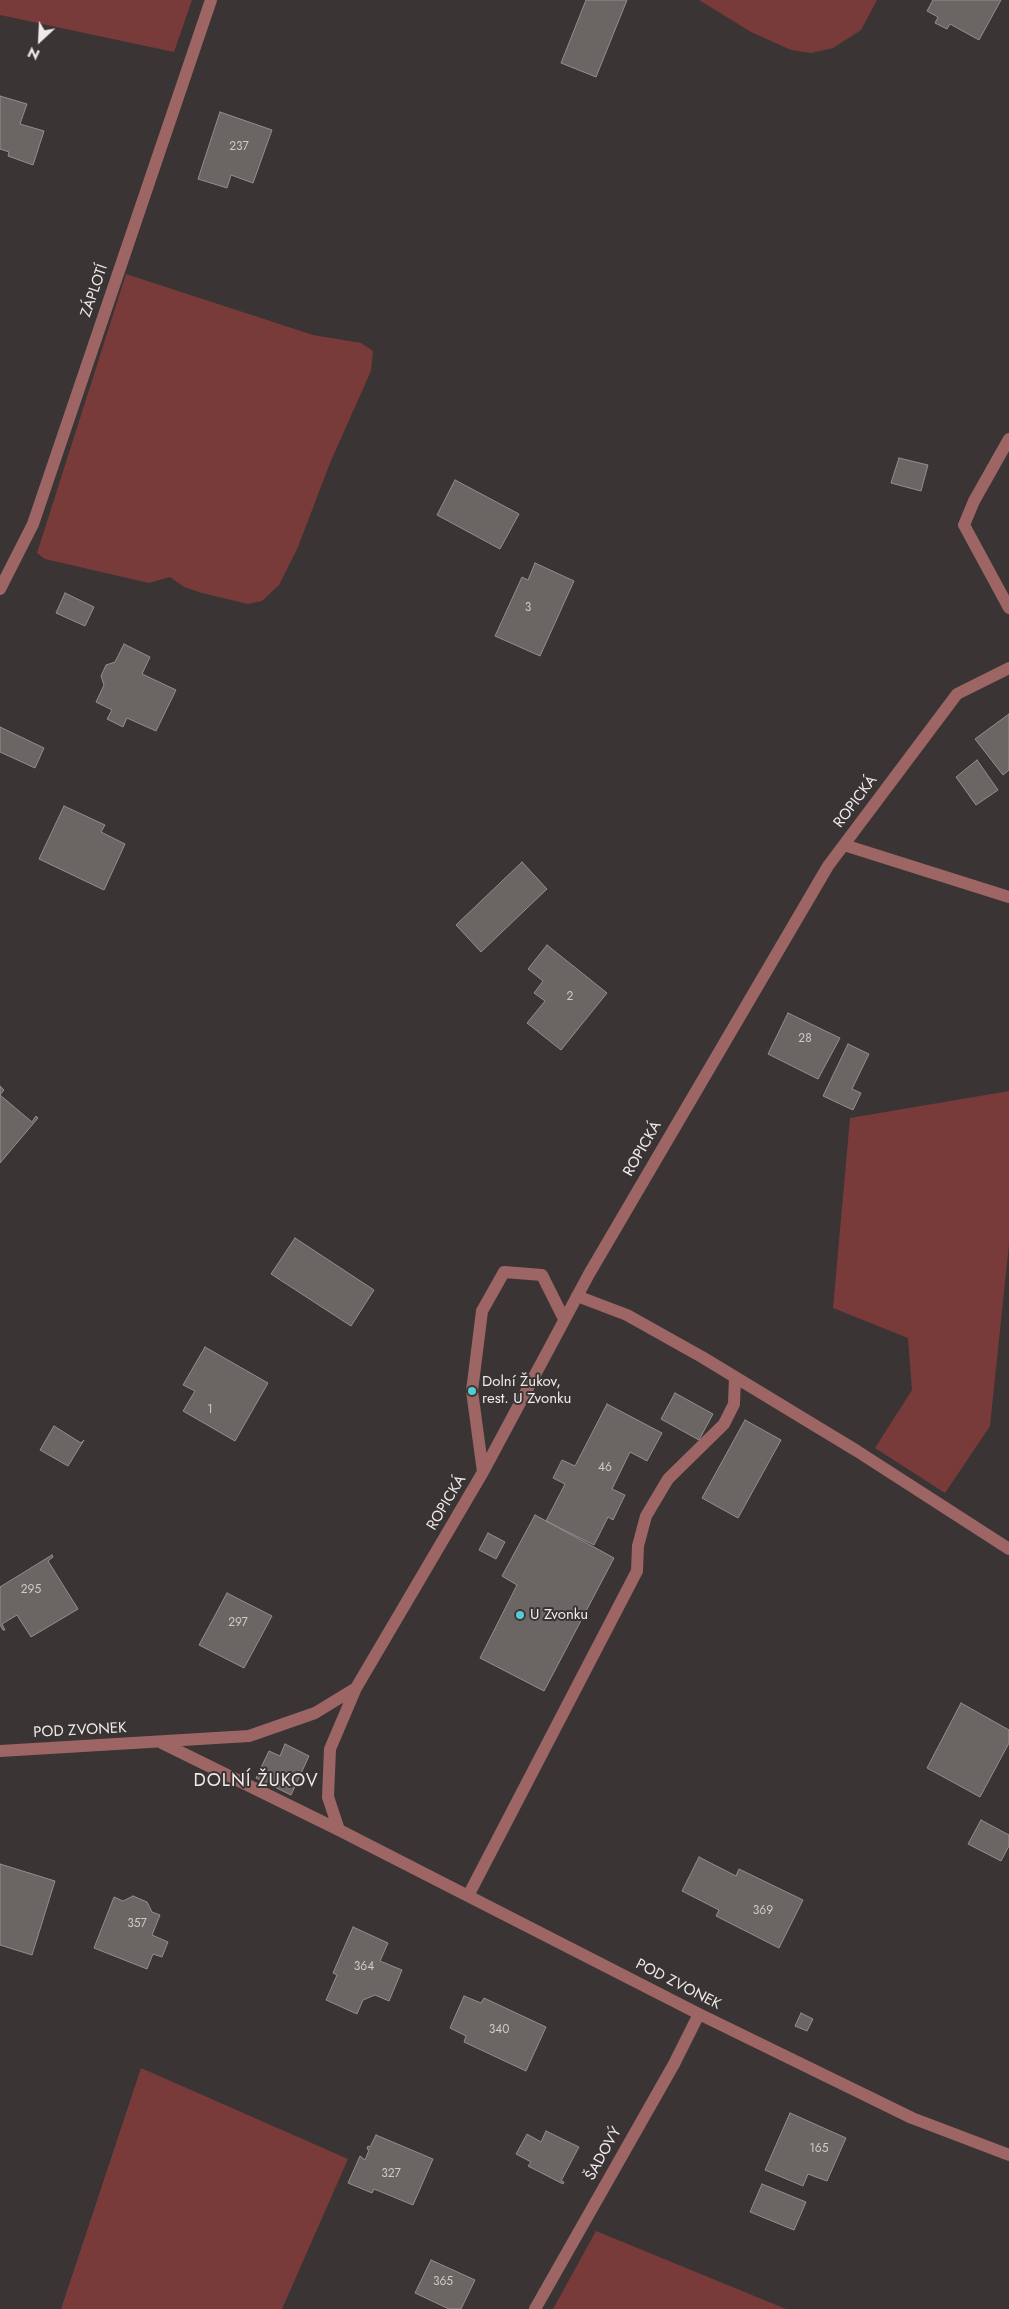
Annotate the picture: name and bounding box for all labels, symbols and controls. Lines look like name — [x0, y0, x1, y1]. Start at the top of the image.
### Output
north arrow — [15, 15, 65, 65]
text: N — [24, 42, 43, 65]
house number: 237 — [229, 140, 249, 154]
street label: ZÁPLOTÍ — [78, 262, 112, 320]
house number: 3 — [525, 601, 531, 615]
street label: ROPICKÁ — [831, 772, 881, 832]
house number: 2 — [567, 990, 573, 1004]
house number: 28 — [798, 1032, 812, 1046]
street label: ROPICKÁ — [620, 1118, 666, 1180]
place label: Dolní Žukov, rest. U Zvonku — [482, 1373, 571, 1408]
marker: Dolní Žukov, rest. U Zvonku — [466, 1385, 478, 1397]
house number: 1 — [207, 1403, 213, 1417]
house number: 46 — [598, 1461, 612, 1475]
street label: ROPICKÁ — [424, 1472, 470, 1534]
house number: 295 — [21, 1583, 41, 1597]
place label: U Zvonku — [530, 1606, 588, 1624]
marker: U Zvonku — [514, 1609, 526, 1621]
house number: 297 — [228, 1616, 248, 1630]
street label: POD ZVONEK — [33, 1720, 127, 1742]
district label: DOLNÍ ŽUKOV — [192, 1771, 320, 1793]
house number: 369 — [753, 1904, 773, 1918]
house number: 357 — [127, 1917, 147, 1931]
street label: POD ZVONEK — [632, 1956, 724, 2014]
house number: 364 — [354, 1960, 374, 1974]
house number: 340 — [489, 2023, 509, 2037]
street label: ŠADOVÝ — [582, 2124, 626, 2184]
house number: 165 — [809, 2142, 829, 2156]
house number: 327 — [381, 2167, 401, 2181]
house number: 365 — [433, 2275, 453, 2289]

